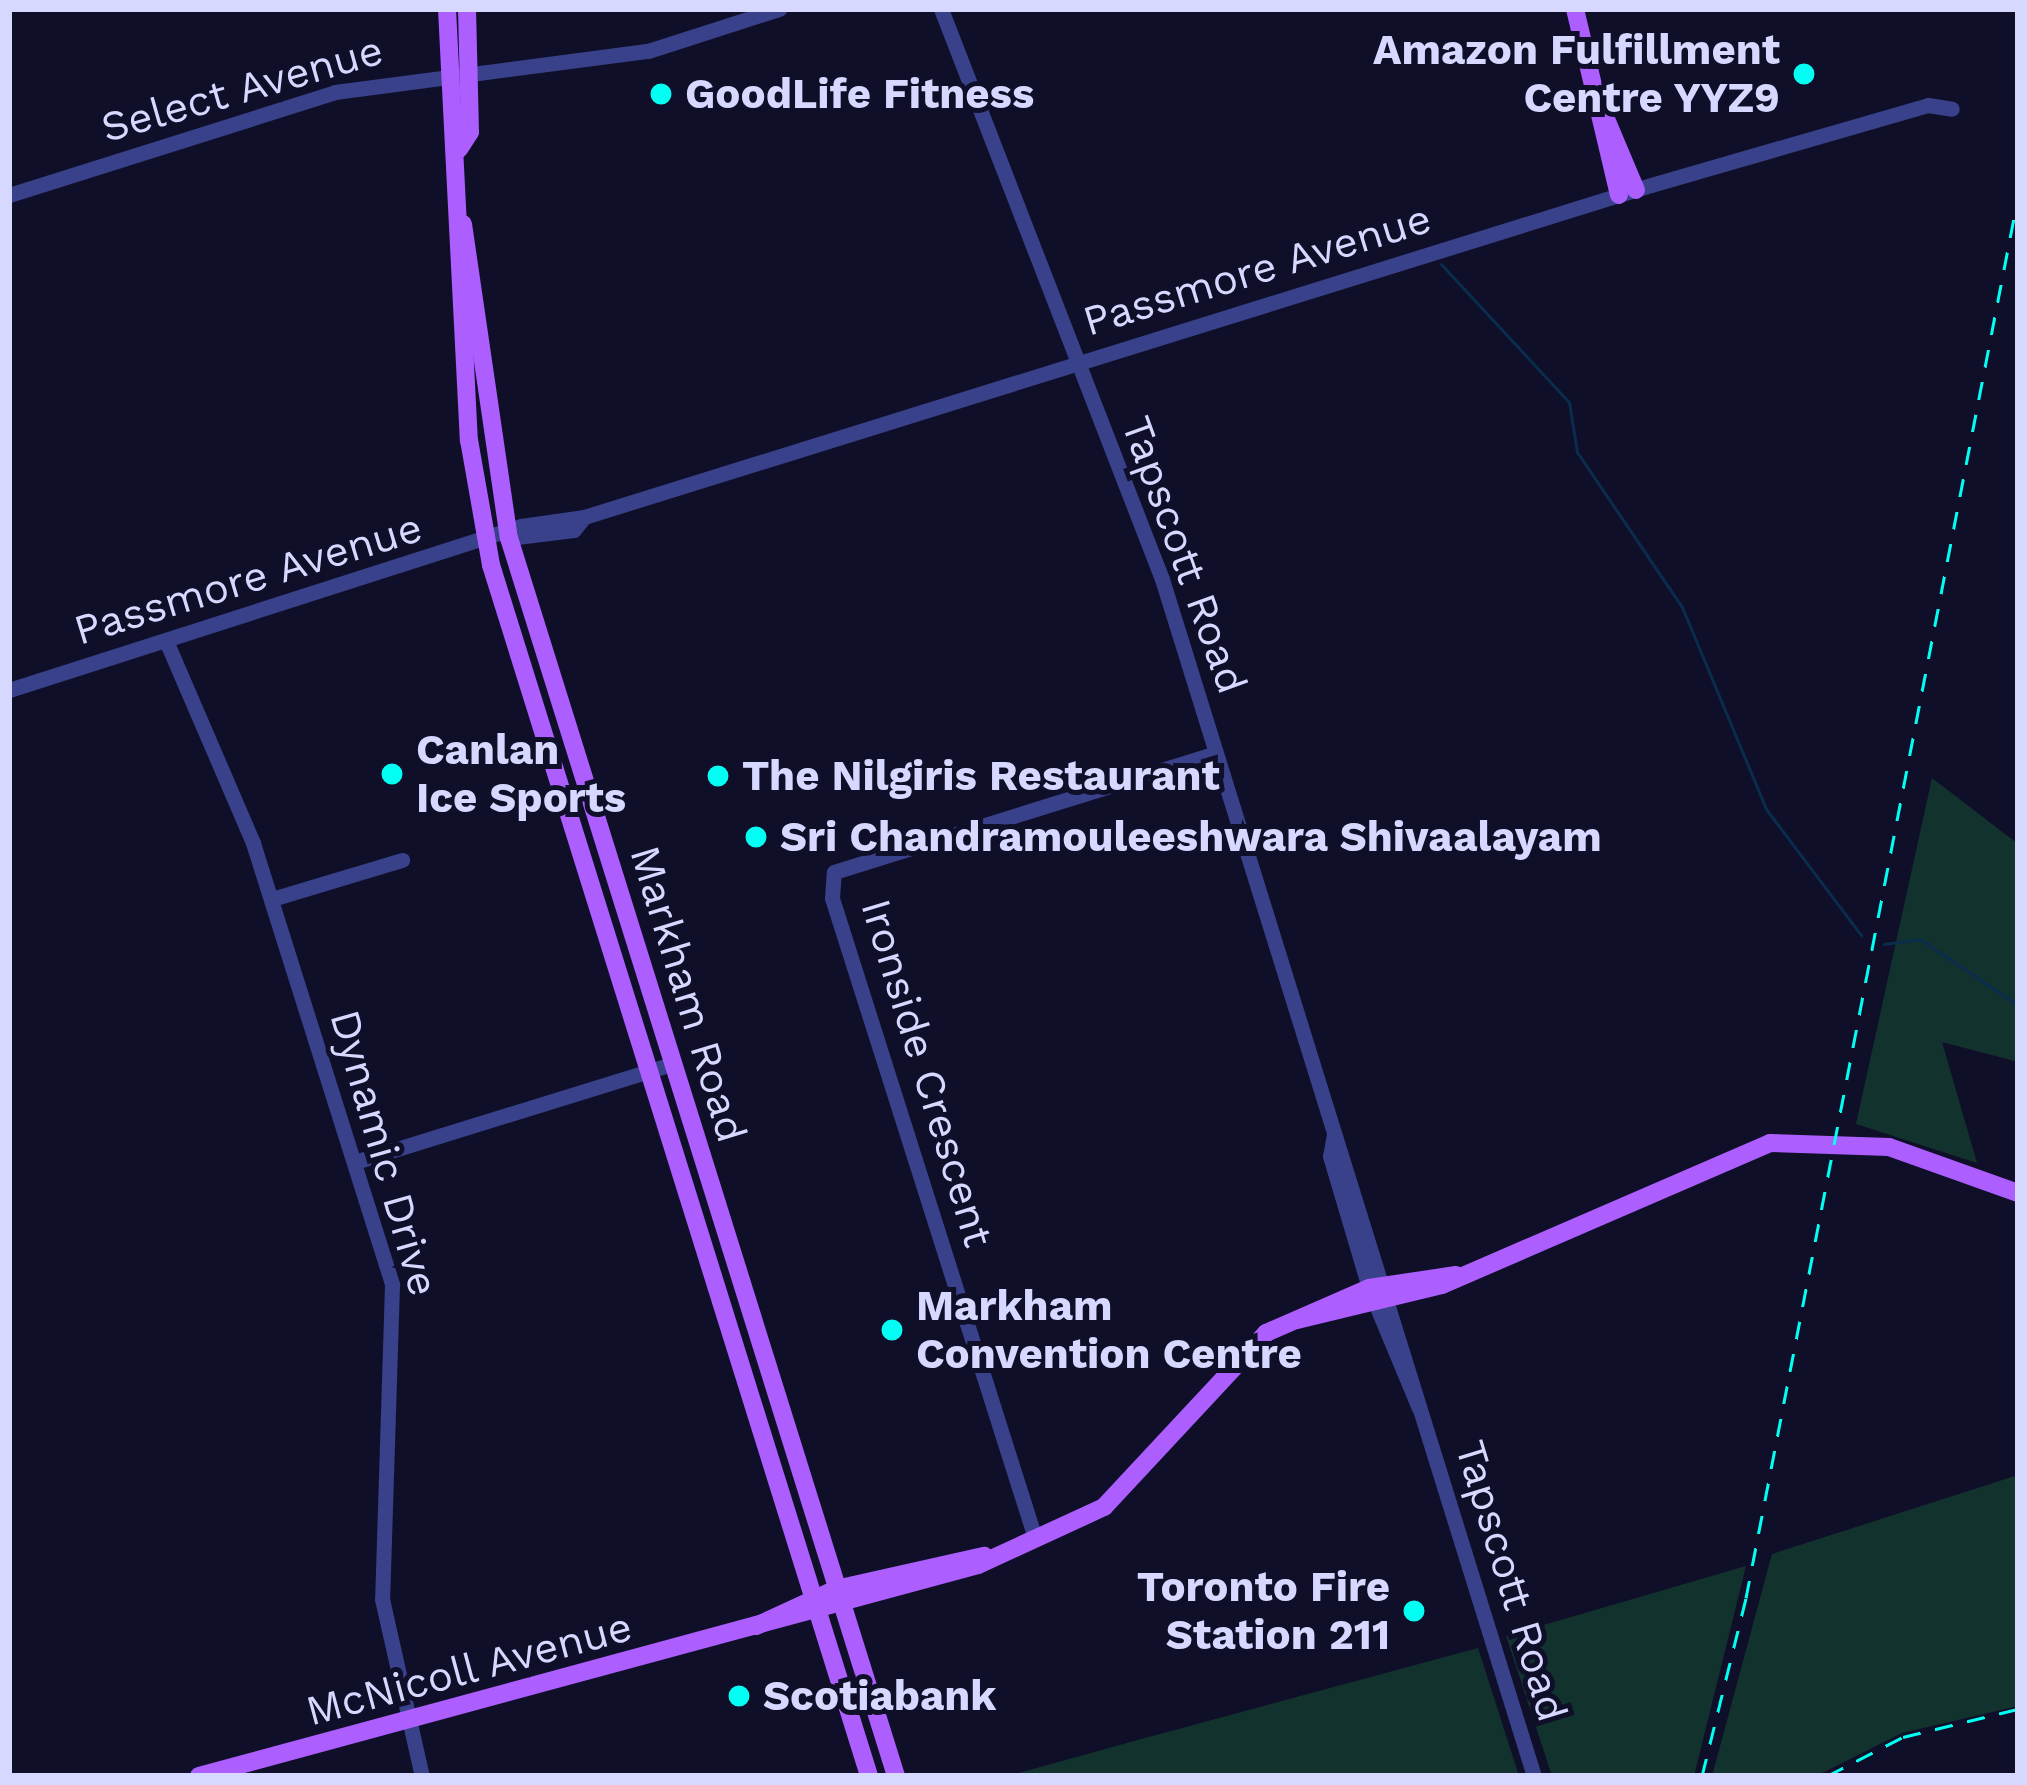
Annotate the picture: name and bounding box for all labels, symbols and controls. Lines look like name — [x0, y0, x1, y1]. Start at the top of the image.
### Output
street label: Select Avenue — [95, 25, 389, 153]
place label: Amazon Fulfillment Centre YYZ9 — [1373, 25, 1780, 124]
marker: Amazon Fulfillment Centre YYZ9 — [1791, 61, 1817, 87]
place label: GoodLife Fitness — [685, 69, 1034, 119]
marker: GoodLife Fitness — [648, 81, 674, 107]
street label: Passmore Avenue — [1076, 193, 1438, 347]
street label: Tapscott Road — [1111, 410, 1257, 700]
street label: Passmore Avenue — [67, 502, 429, 656]
place label: Canlan Ice Sports — [416, 725, 626, 824]
place label: The Nilgiris Restaurant — [742, 751, 1220, 801]
marker: Canlan Ice Sports — [379, 761, 405, 787]
marker: The Nilgiris Restaurant — [705, 763, 731, 789]
place label: Sri Chandramouleeshwara Shivaalayam — [780, 812, 1602, 862]
marker: Sri Chandramouleeshwara Shivaalayam — [743, 824, 769, 850]
street label: Markham Road — [619, 840, 757, 1148]
street label: Ironside Crescent — [850, 893, 1004, 1253]
street label: Dynamic Drive — [319, 1004, 449, 1302]
place label: Markham Convention Centre — [916, 1281, 1302, 1380]
marker: Markham Convention Centre — [879, 1317, 905, 1343]
street label: Tapscott Road — [1444, 1434, 1578, 1728]
place label: Toronto Fire Station 211 — [1137, 1562, 1390, 1660]
marker: Toronto Fire Station 211 — [1401, 1598, 1427, 1624]
street label: McNicoll Avenue — [299, 1601, 639, 1737]
place label: Scotiabank — [763, 1671, 996, 1721]
marker: Scotiabank — [726, 1683, 752, 1709]

